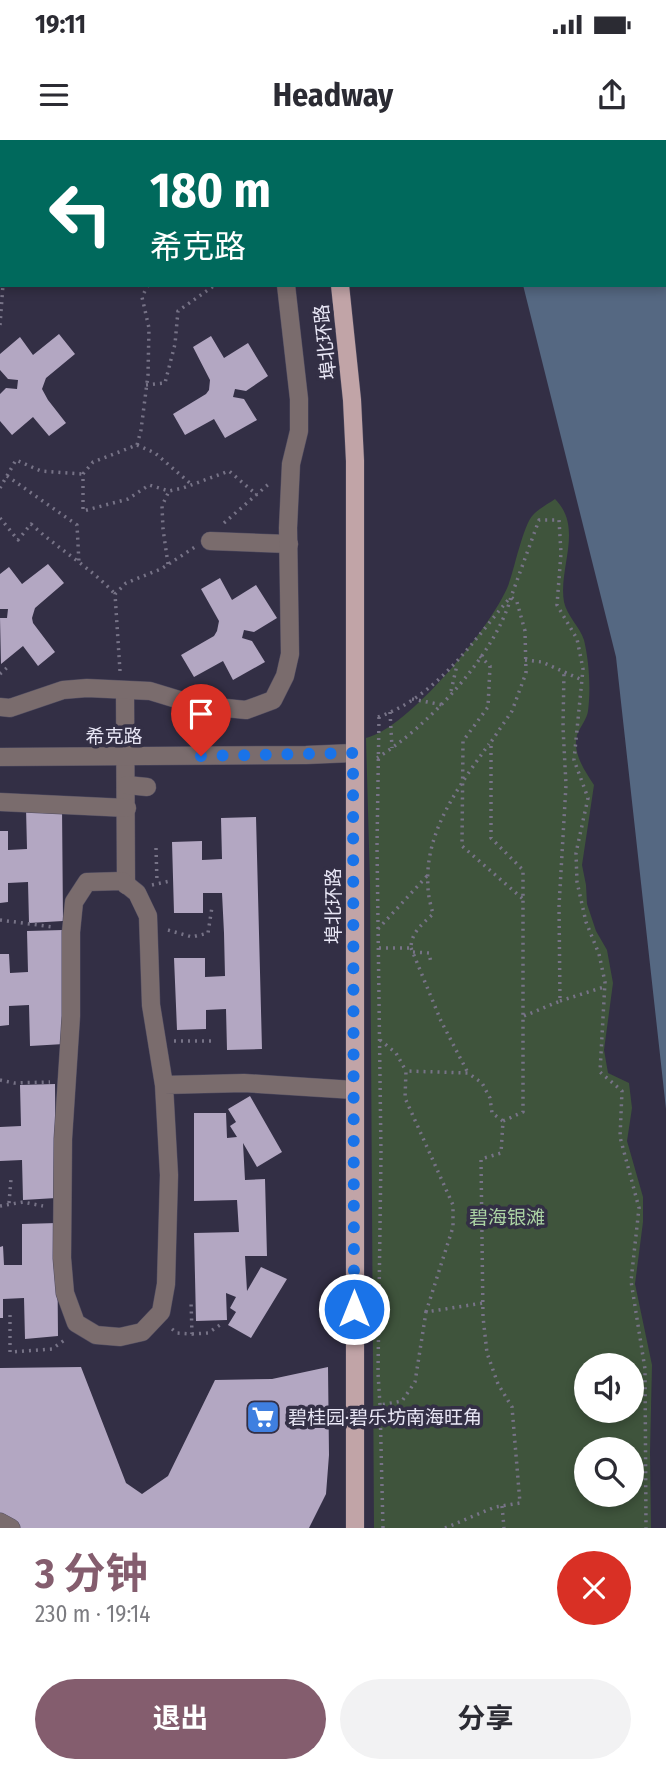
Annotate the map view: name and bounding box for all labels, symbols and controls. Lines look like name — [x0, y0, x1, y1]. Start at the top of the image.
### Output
text: 19:11 — [35, 9, 86, 40]
icon: menu — [35, 76, 73, 114]
text: Headway — [273, 76, 393, 114]
icon: share — [593, 76, 631, 114]
text: 180 m — [150, 161, 271, 220]
icon: left — [35, 168, 126, 259]
text: 希克路 — [150, 228, 246, 266]
street label: 埠北环路 — [310, 303, 340, 381]
pin — [171, 684, 231, 756]
icon: arrive — [182, 695, 220, 733]
street label: 希克路 — [85, 725, 143, 748]
street label: 埠北环路 — [322, 868, 345, 944]
park label: 碧海银滩 — [469, 1206, 545, 1229]
position arrow — [317, 1272, 391, 1346]
map controls — [574, 1353, 644, 1507]
button: sound — [574, 1353, 644, 1423]
supermarket icon: 碧桂园·碧乐坊南海旺角 — [244, 1398, 282, 1436]
place label: 碧桂园·碧乐坊南海旺角 — [288, 1406, 482, 1429]
button: search — [574, 1437, 644, 1507]
text: 3 分钟 — [35, 1549, 148, 1599]
button: close — [557, 1551, 631, 1625]
text: 230 m · 19:14 — [35, 1600, 150, 1628]
button: 退出 — [35, 1679, 326, 1759]
button: 分享 — [340, 1679, 631, 1759]

